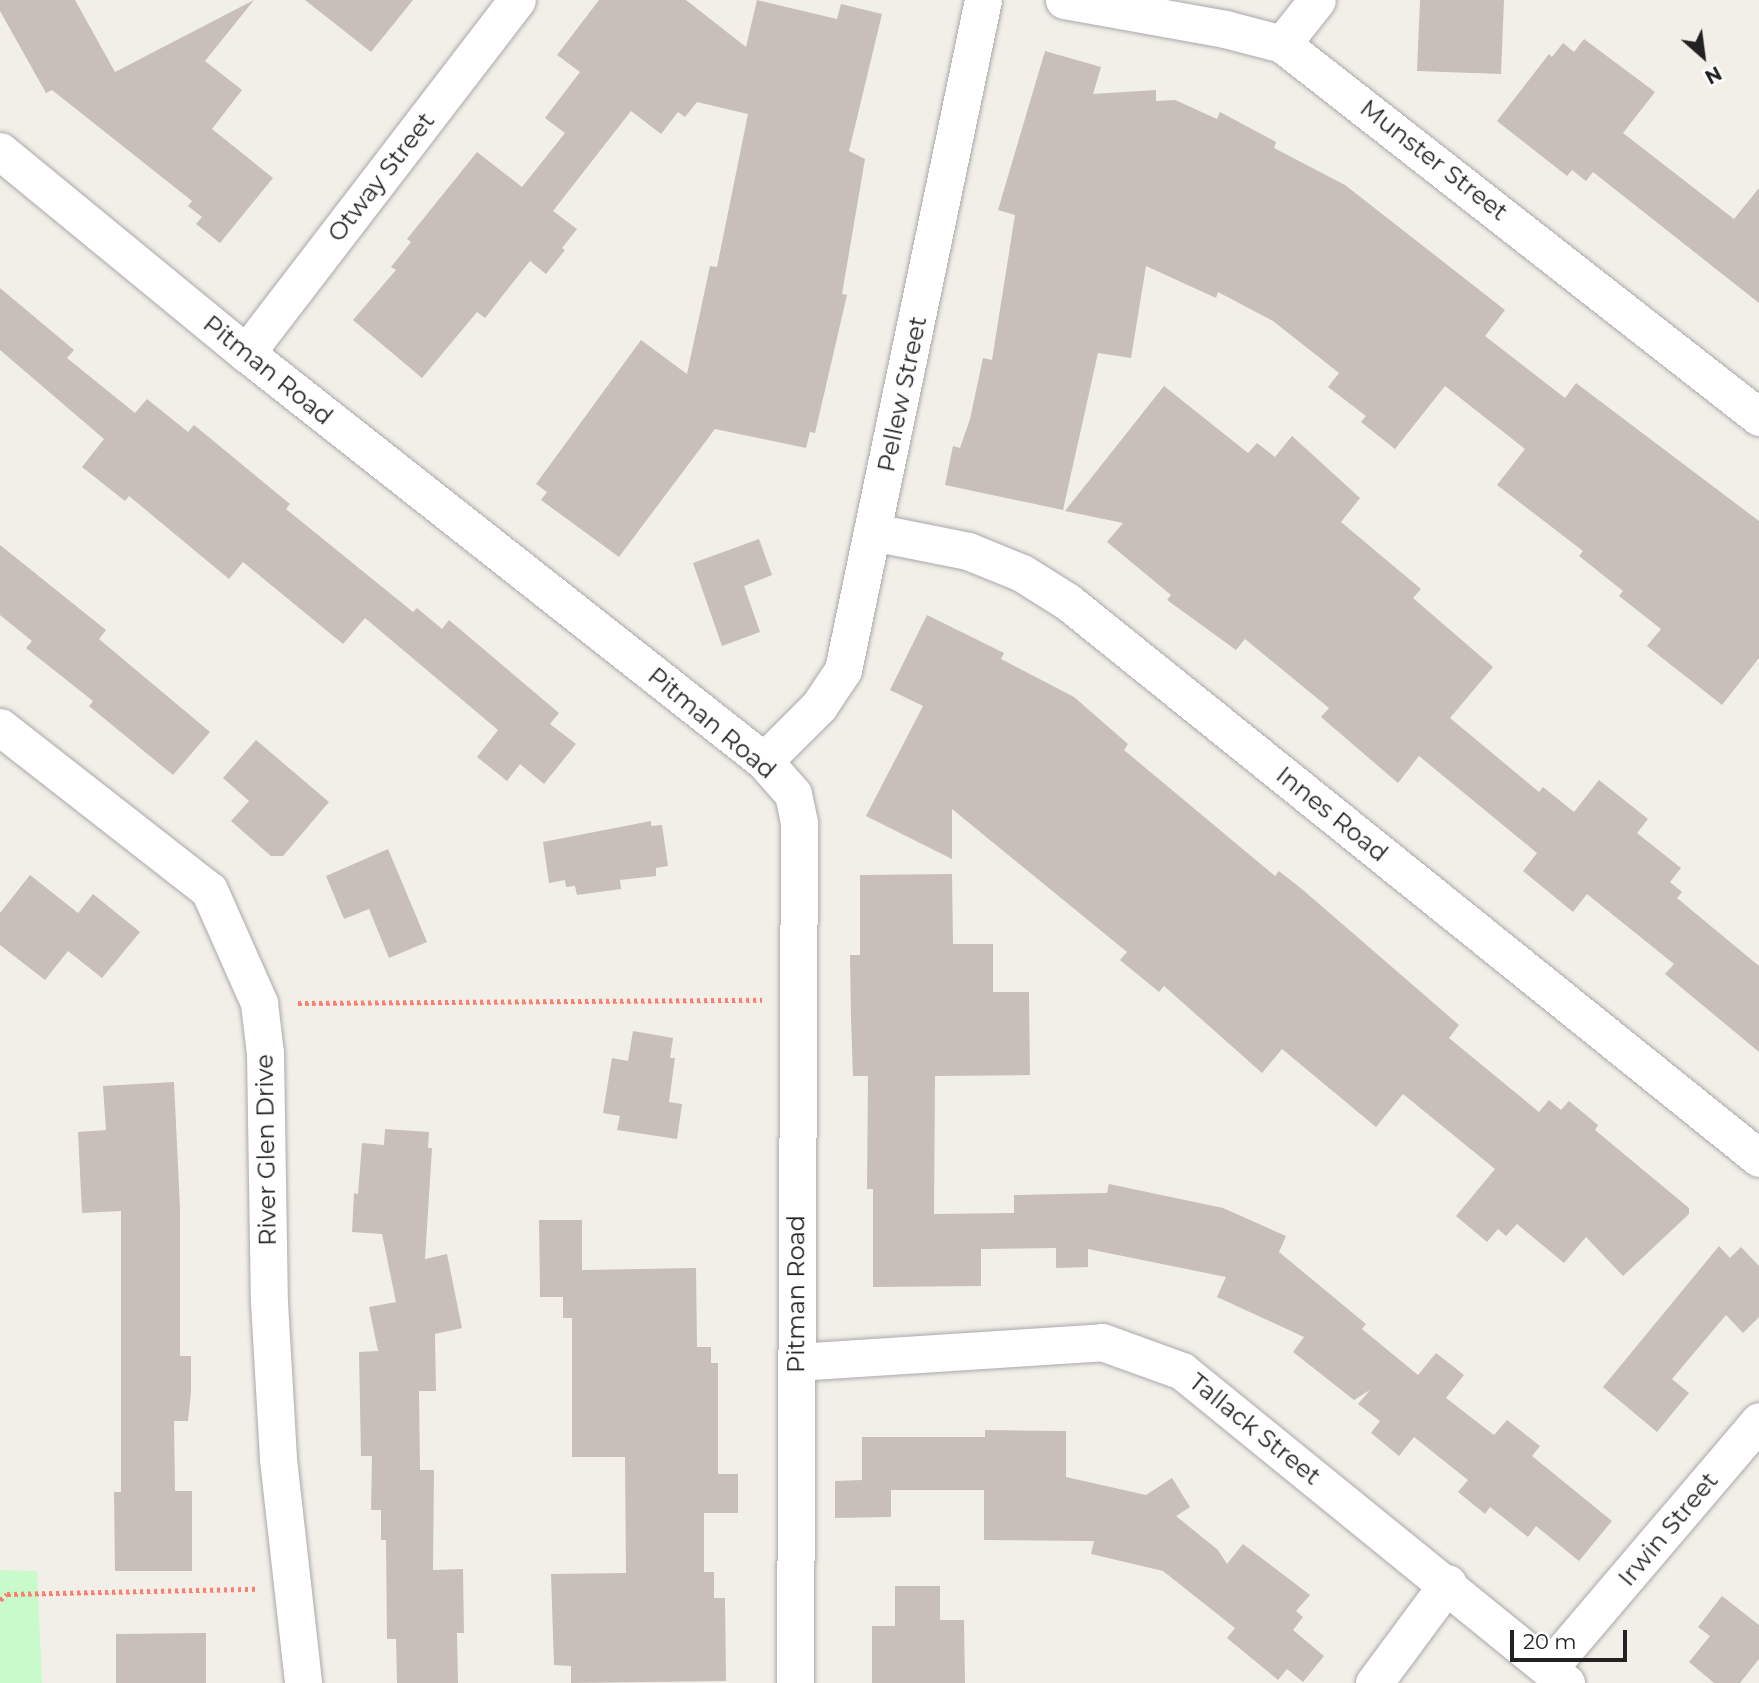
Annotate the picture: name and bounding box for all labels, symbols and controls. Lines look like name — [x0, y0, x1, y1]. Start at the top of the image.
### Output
north arrow — [1668, 21, 1738, 91]
text: N — [1701, 61, 1725, 89]
street label: Munster Street — [1355, 93, 1513, 227]
street label: Otway Street — [322, 107, 440, 247]
street label: Pitman Road — [198, 309, 338, 431]
street label: Pellew Street — [871, 313, 933, 475]
street label: Pitman Road — [642, 661, 782, 785]
street label: Innes Road — [1271, 760, 1393, 868]
street label: River Glen Drive — [250, 1054, 282, 1246]
street label: Pitman Road — [782, 1215, 810, 1373]
street label: Tallack Street — [1183, 1367, 1327, 1491]
street label: Irwin Street — [1612, 1466, 1724, 1592]
scale bar — [1514, 1616, 1631, 1660]
text: 20 m — [1523, 1629, 1577, 1654]

